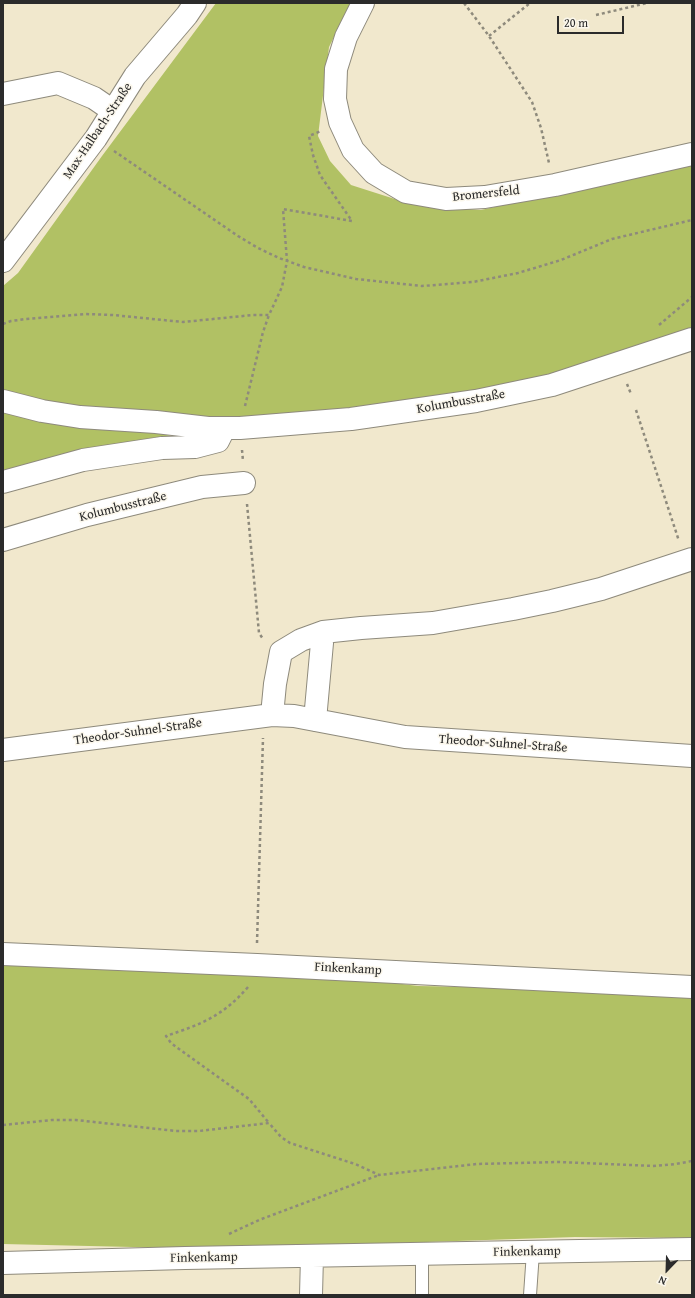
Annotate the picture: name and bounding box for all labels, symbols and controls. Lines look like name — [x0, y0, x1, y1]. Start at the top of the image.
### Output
scale bar — [559, 8, 626, 34]
text: 20 m — [564, 14, 588, 31]
street label: Max-Halbach-Straße — [60, 80, 136, 182]
street label: Bromersfeld — [452, 183, 520, 205]
street label: Kolumbusstraße — [416, 387, 506, 417]
street label: Kolumbusstraße — [78, 489, 168, 525]
street label: Theodor-Suhnel-Straße — [73, 715, 203, 749]
street label: Theodor-Suhnel-Straße — [438, 732, 568, 756]
street label: Finkenkamp — [314, 959, 382, 979]
street label: Finkenkamp — [493, 1244, 561, 1260]
street label: Finkenkamp — [170, 1250, 238, 1266]
north arrow — [647, 1250, 687, 1290]
text: N — [656, 1272, 669, 1290]

